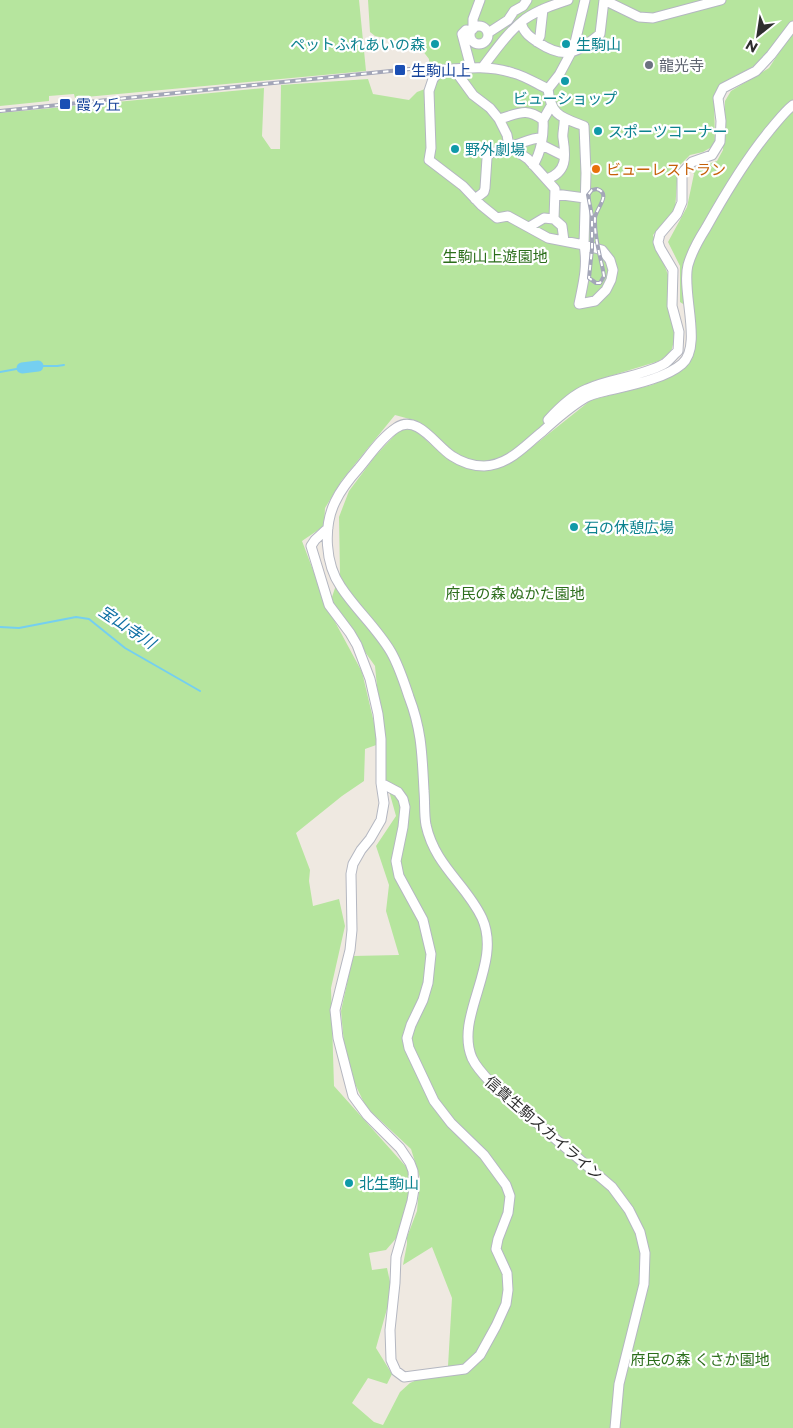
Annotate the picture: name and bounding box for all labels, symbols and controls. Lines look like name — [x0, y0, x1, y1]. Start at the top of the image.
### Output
north arrow — [733, 10, 783, 60]
place label: ペットふれあいの森 — [290, 35, 425, 54]
place label: 生駒山 — [576, 35, 621, 54]
text: N — [742, 36, 761, 57]
marker: ペットふれあいの森 — [429, 38, 441, 50]
marker: 生駒山 — [560, 38, 572, 50]
place label: 龍光寺 — [659, 56, 704, 75]
marker: 龍光寺 — [643, 59, 655, 71]
place label: 生駒山上 — [411, 61, 471, 80]
marker: 生駒山上 — [393, 63, 407, 77]
marker: ビューショップ — [559, 75, 571, 87]
place label: ビューショップ — [513, 89, 617, 108]
place label: 霞ヶ丘 — [76, 95, 121, 114]
marker: 霞ヶ丘 — [58, 97, 72, 111]
place label: スポーツコーナー — [608, 122, 728, 141]
marker: スポーツコーナー — [592, 125, 604, 137]
place label: 野外劇場 — [465, 140, 525, 159]
marker: 野外劇場 — [449, 143, 461, 155]
place label: ビューレストラン — [606, 160, 726, 179]
marker: ビューレストラン — [590, 163, 602, 175]
park label: 生駒山上遊園地 — [442, 247, 548, 266]
place label: 石の休憩広場 — [584, 518, 674, 537]
marker: 石の休憩広場 — [568, 521, 580, 533]
park label: 府民の森 ぬかた園地 — [446, 584, 584, 603]
water label: 宝山寺川 — [95, 601, 160, 654]
street label: 信貴生駒スカイライン — [481, 1072, 607, 1184]
place label: 北生駒山 — [359, 1174, 419, 1193]
marker: 北生駒山 — [343, 1177, 355, 1189]
park label: 府民の森 くさか園地 — [631, 1350, 769, 1369]

